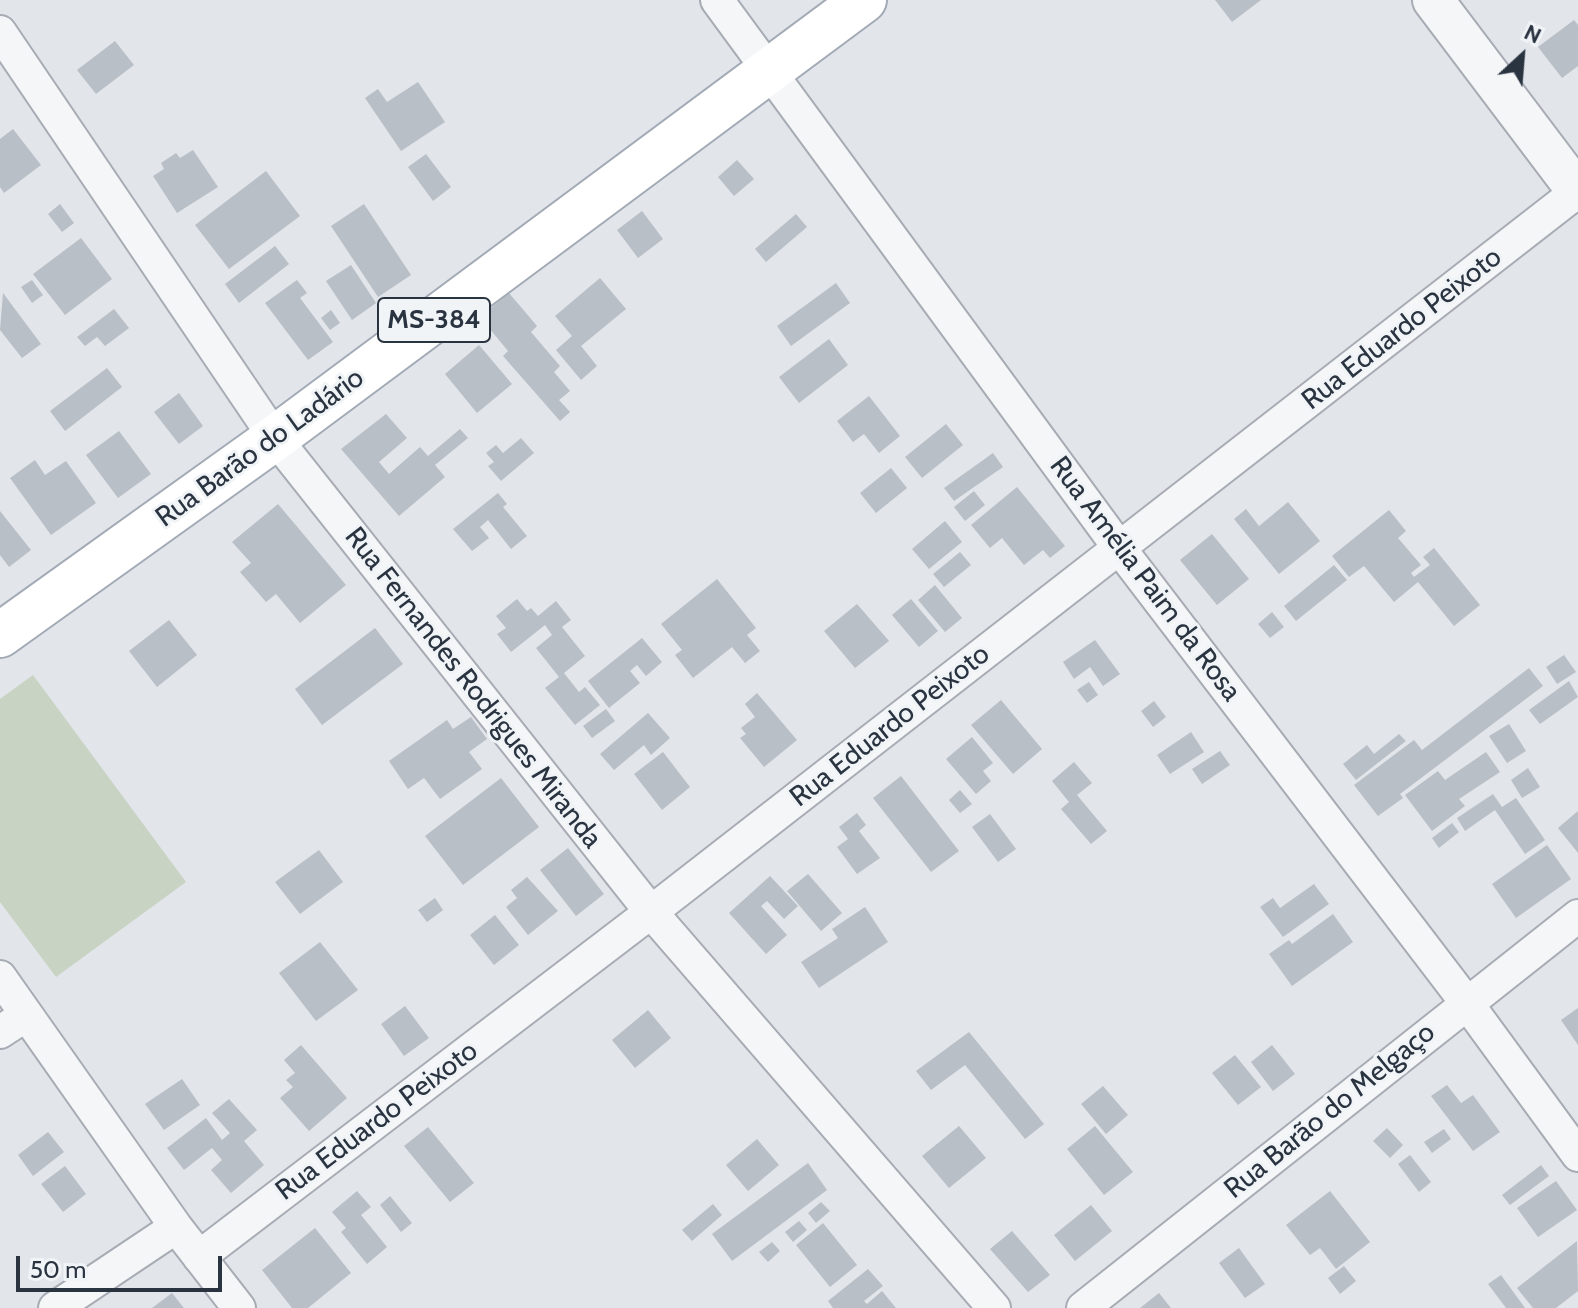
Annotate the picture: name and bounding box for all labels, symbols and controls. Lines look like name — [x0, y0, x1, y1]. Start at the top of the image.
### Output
north arrow — [1482, 16, 1562, 96]
text: N — [1520, 18, 1546, 50]
street label: Rua Eduardo Peixoto — [1296, 241, 1508, 417]
road number: MS-384 — [378, 298, 490, 342]
street label: Rua Barão do Ladário — [149, 361, 371, 535]
street label: Rua Amélia Paim da Rosa — [1042, 450, 1248, 708]
street label: Rua Fernandes Rodrigues Miranda — [337, 521, 609, 855]
street label: Rua Eduardo Peixoto — [784, 638, 996, 814]
street label: Rua Barão do Melgaço — [1218, 1016, 1442, 1206]
street label: Rua Eduardo Peixoto — [269, 1034, 485, 1208]
scale bar — [20, 1240, 226, 1290]
text: 50 m — [30, 1255, 86, 1284]

